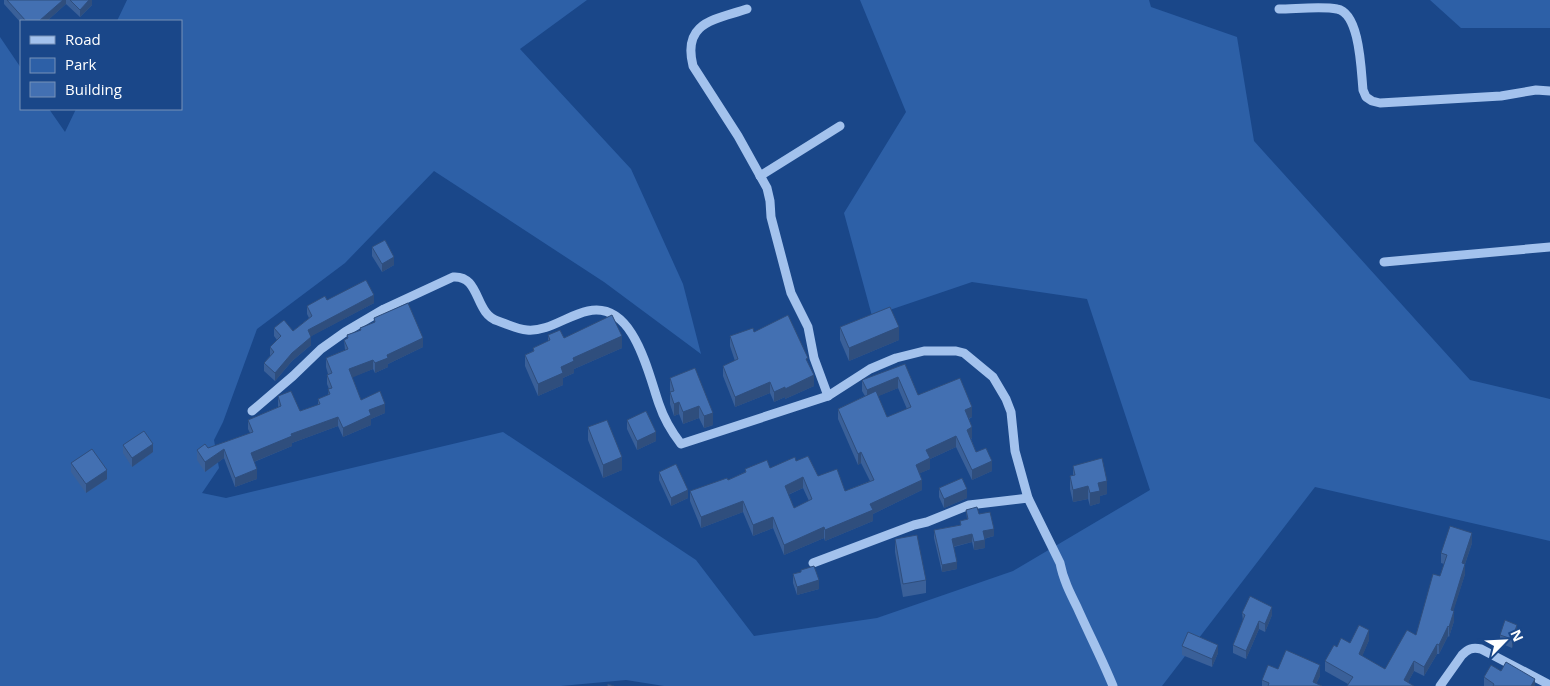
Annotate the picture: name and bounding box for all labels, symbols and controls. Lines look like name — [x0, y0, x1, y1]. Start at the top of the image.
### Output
legend — [20, 20, 182, 110]
text: Road — [65, 29, 101, 49]
text: Park — [65, 54, 96, 74]
text: Building — [65, 79, 122, 99]
north arrow — [1480, 616, 1530, 666]
text: N — [1506, 626, 1528, 645]

